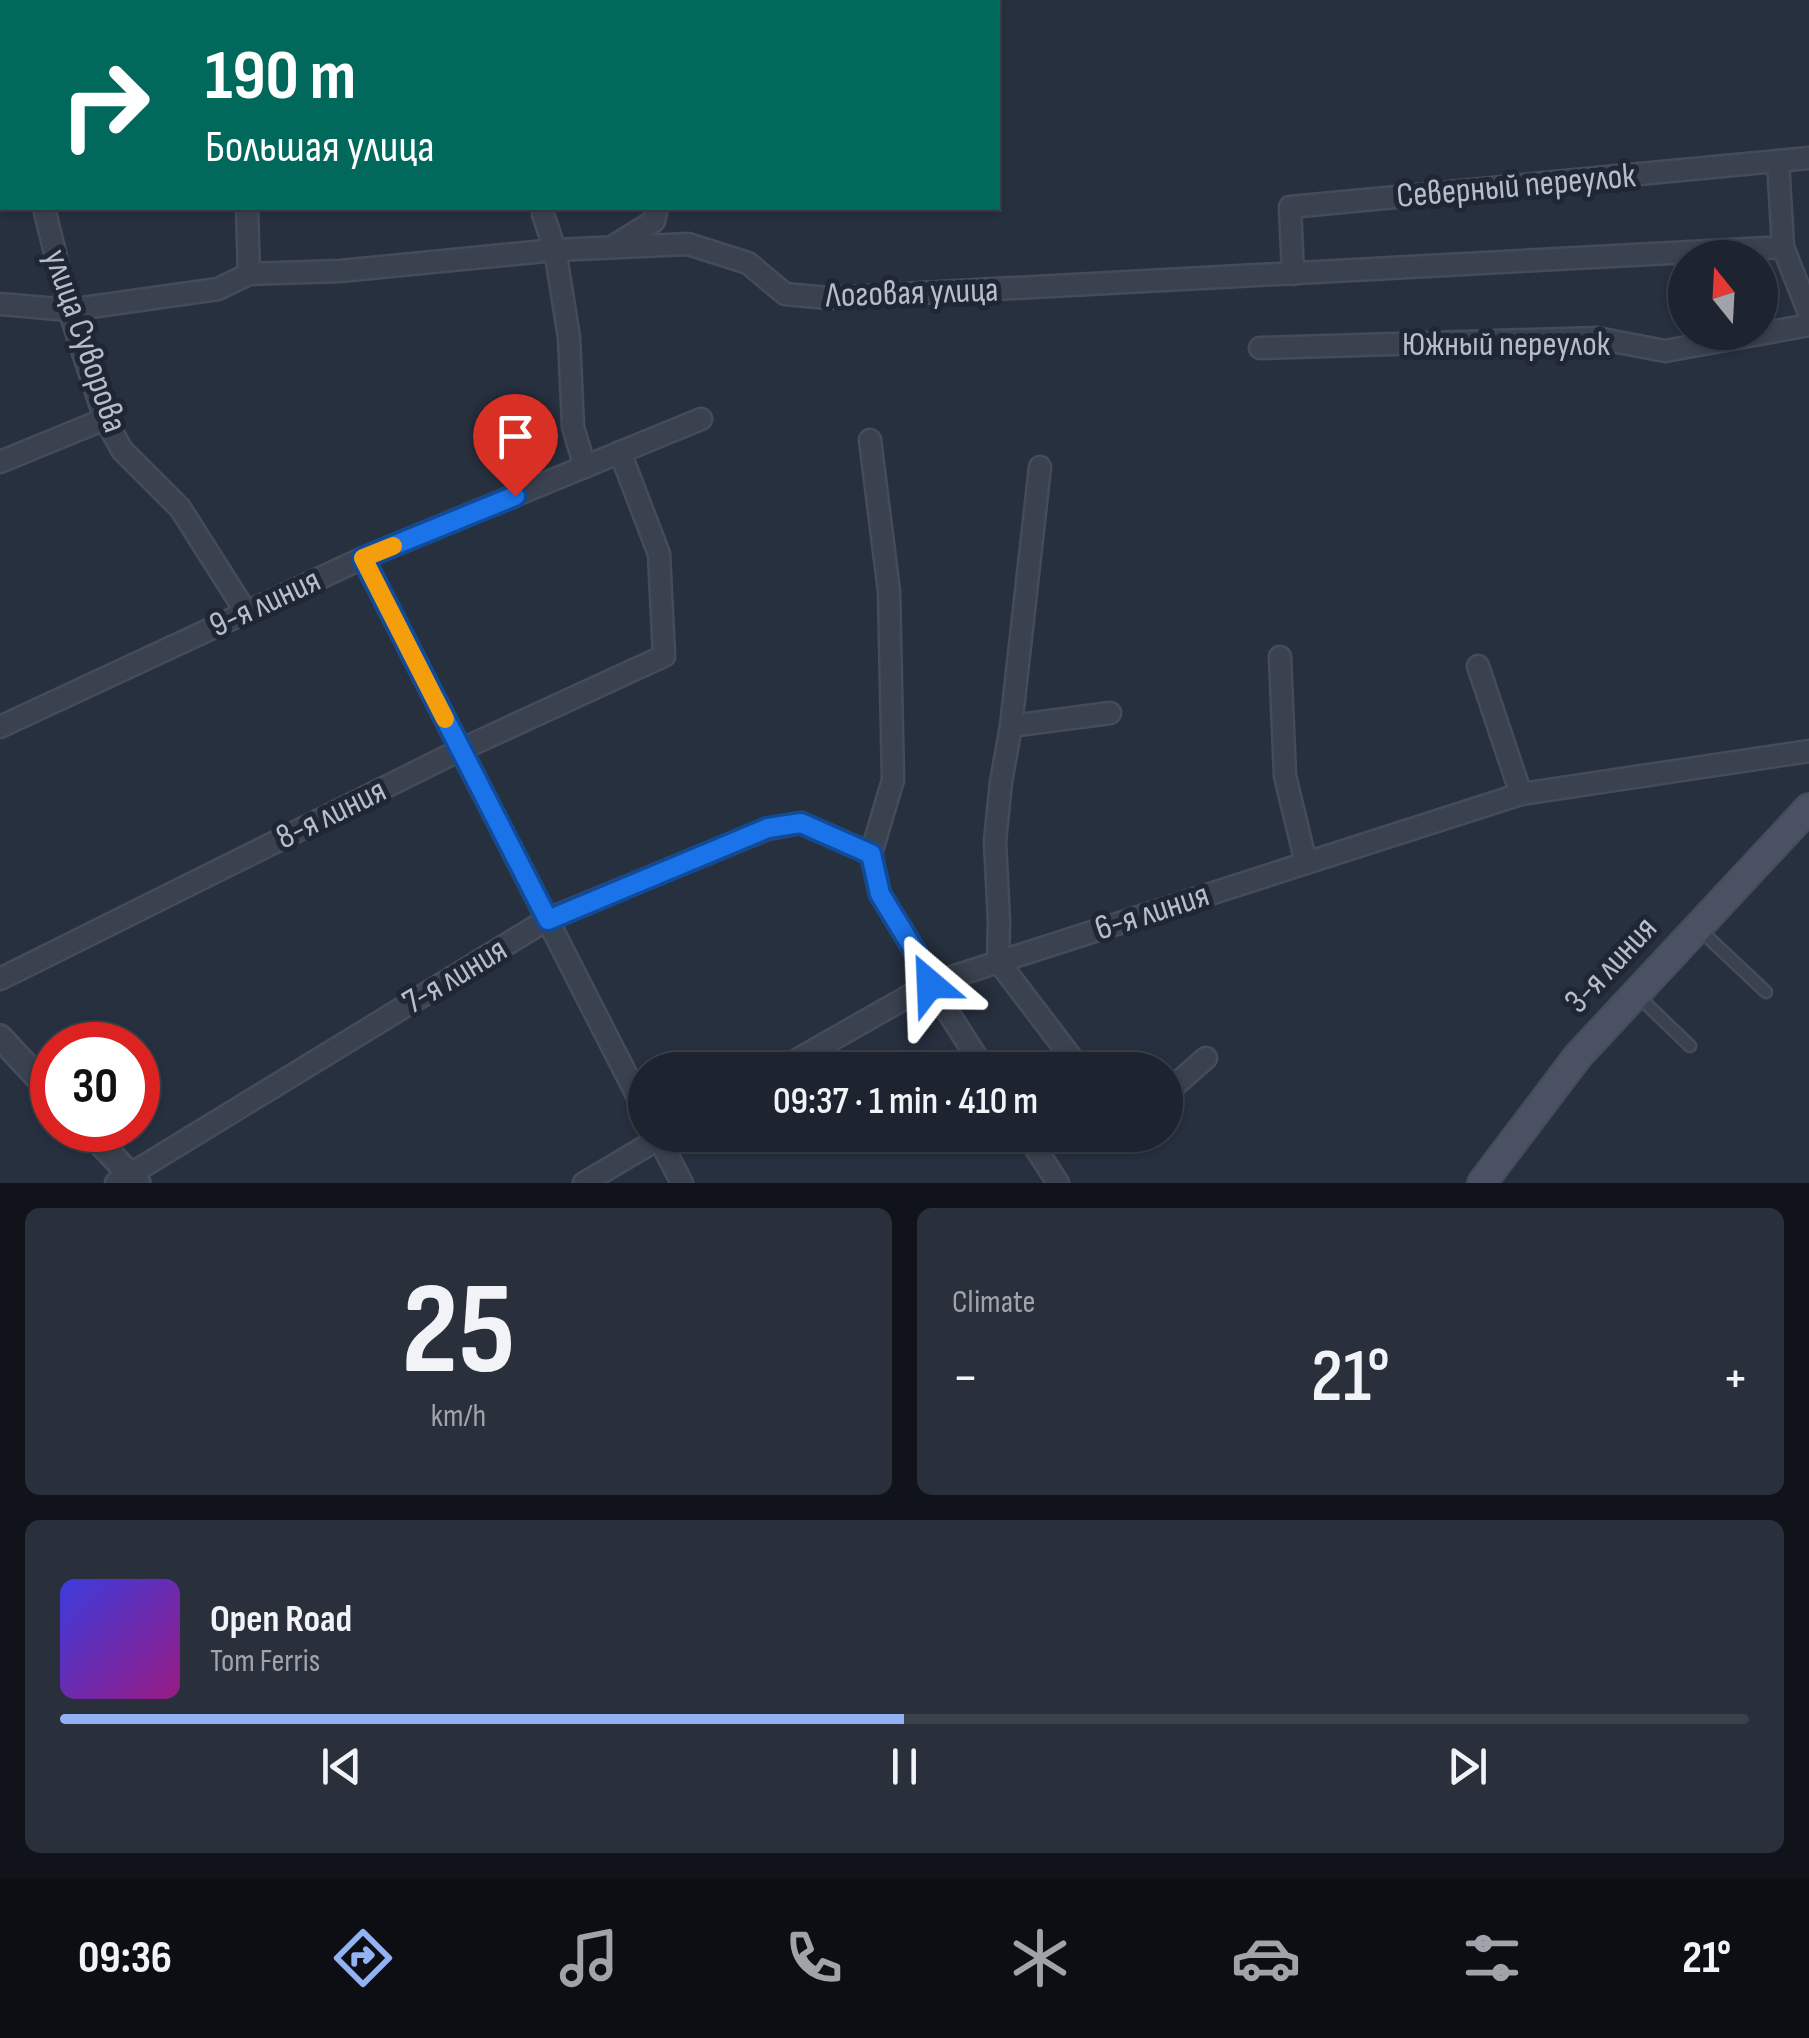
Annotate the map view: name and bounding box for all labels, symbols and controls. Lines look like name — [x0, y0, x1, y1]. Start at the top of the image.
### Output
text: 190 m — [205, 35, 356, 119]
icon: right — [40, 40, 170, 170]
text: Большая улица — [205, 120, 435, 175]
street label: Северный переулок — [1395, 154, 1638, 218]
north arrow — [1668, 240, 1778, 350]
map controls — [1668, 240, 1778, 350]
street label: улица Суворова — [34, 244, 136, 438]
street label: Логовая улица — [824, 268, 999, 318]
street label: Южный переулок — [1402, 323, 1611, 366]
pin — [473, 394, 558, 497]
icon: arrive — [488, 409, 543, 464]
street label: 9-я линия — [203, 559, 327, 647]
street label: 8-я линия — [269, 769, 393, 859]
street label: 6-я линия — [1090, 873, 1214, 951]
street label: 3-я линия — [1556, 908, 1666, 1022]
street label: 7-я линия — [395, 928, 515, 1024]
position arrow — [878, 932, 982, 1036]
speed limit sign: 30 — [30, 1022, 160, 1152]
text: 09:37 · 1 min · 410 m — [773, 1079, 1038, 1124]
text: 25 — [401, 1254, 516, 1410]
text: Climate — [952, 1283, 1035, 1322]
text: 21° — [1311, 1332, 1390, 1423]
text: − — [952, 1345, 979, 1412]
text: + — [1722, 1345, 1749, 1412]
text: km/h — [431, 1397, 486, 1436]
text: Open Road — [210, 1597, 352, 1642]
text: Tom Ferris — [210, 1642, 320, 1681]
icon: previous — [314, 1739, 369, 1794]
icon: pause — [877, 1739, 932, 1794]
icon: next — [1440, 1739, 1495, 1794]
icon: directions — [328, 1923, 398, 1993]
icon: music — [554, 1923, 624, 1993]
icon: phone — [779, 1923, 849, 1993]
icon: climate — [1005, 1923, 1075, 1993]
icon: car — [1231, 1923, 1301, 1993]
icon: filters — [1457, 1923, 1527, 1993]
text: 09:36 — [78, 1931, 172, 1986]
text: 21° — [1682, 1931, 1731, 1986]

